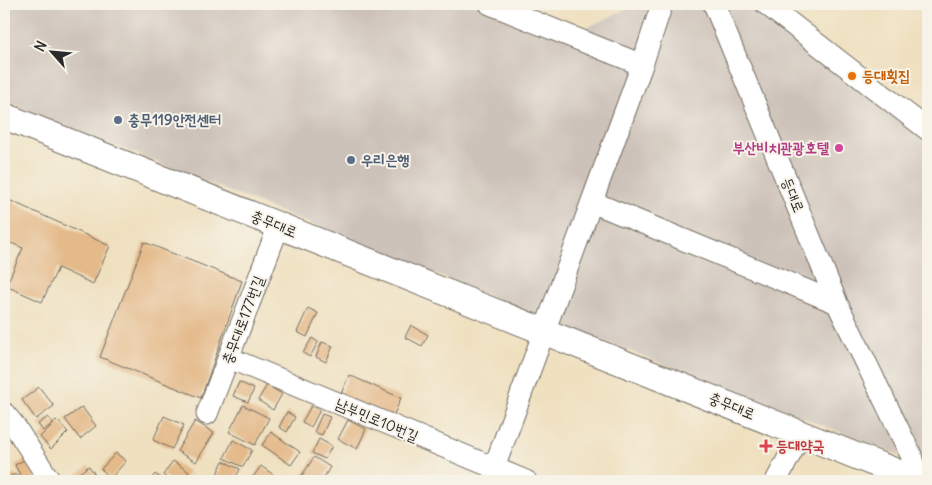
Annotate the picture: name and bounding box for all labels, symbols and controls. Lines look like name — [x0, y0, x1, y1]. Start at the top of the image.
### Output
north arrow — [28, 28, 78, 78]
text: N — [30, 38, 51, 54]
place label: 등대횟집 — [862, 66, 910, 85]
marker: 등대횟집 — [846, 70, 858, 82]
place label: 충무119안전센터 — [128, 110, 221, 129]
marker: 충무119안전센터 — [112, 114, 124, 126]
place label: 부산비치관광호텔 — [732, 138, 829, 157]
marker: 부산비치관광호텔 — [833, 142, 845, 154]
place label: 우리은행 — [361, 150, 409, 169]
marker: 우리은행 — [345, 154, 357, 166]
street label: 등대로 — [778, 174, 809, 215]
street label: 충무대로 — [248, 206, 300, 241]
street label: 충무대로177번길 — [217, 273, 268, 367]
street label: 충무대로 — [706, 388, 758, 423]
street label: 남부민로10번길 — [333, 394, 422, 446]
place label: 등대약국 — [776, 436, 824, 455]
marker: 등대약국 — [760, 440, 772, 452]

